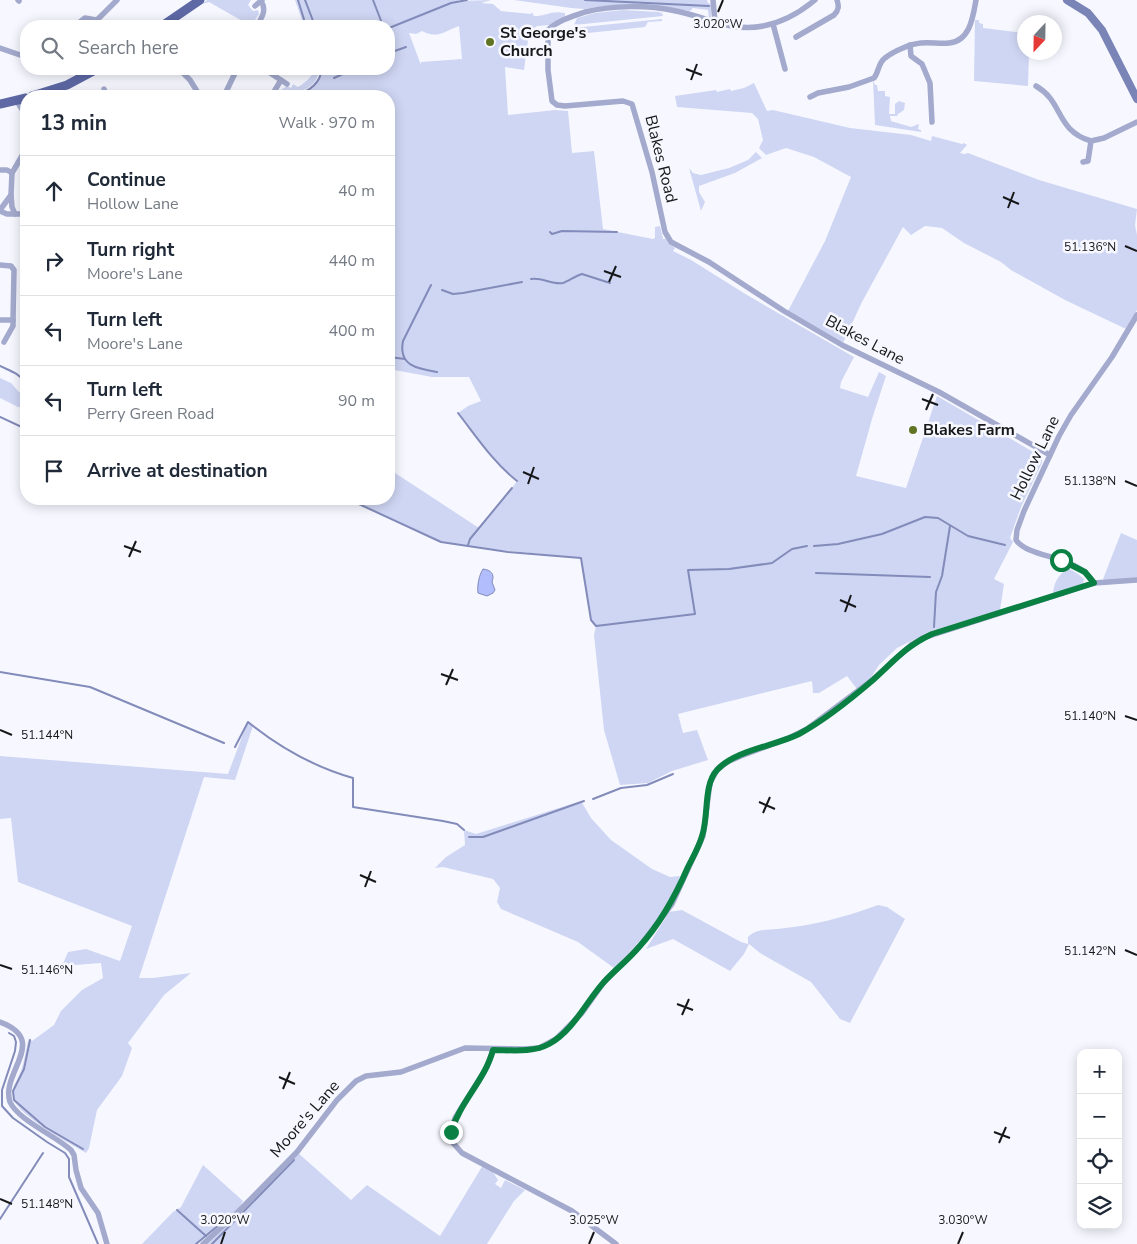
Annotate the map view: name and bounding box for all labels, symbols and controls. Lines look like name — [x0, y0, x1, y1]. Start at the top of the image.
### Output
north arrow — [1017, 15, 1062, 60]
text: 3.020°W — [693, 16, 743, 32]
search box — [20, 20, 395, 75]
place label: St George's Church — [500, 22, 586, 62]
icon: search — [38, 34, 66, 62]
text: Search here — [78, 35, 179, 61]
marker: St George's Church — [484, 36, 496, 48]
text: 13 min — [40, 109, 107, 137]
text: Walk · 970 m — [279, 112, 375, 134]
street label: Blakes Road — [640, 113, 682, 205]
text: Continue — [87, 167, 166, 193]
icon: ahead — [40, 177, 68, 205]
text: 40 m — [338, 180, 375, 202]
text: Hollow Lane — [87, 193, 179, 215]
text: Turn right — [87, 237, 174, 263]
text: 51.136°N — [1064, 239, 1116, 255]
icon: right — [40, 247, 68, 275]
text: 440 m — [328, 250, 375, 272]
text: Moore's Lane — [87, 263, 183, 285]
text: Turn left — [87, 307, 162, 333]
street label: Blakes Lane — [821, 310, 909, 370]
icon: left — [40, 317, 68, 345]
text: 400 m — [328, 320, 375, 342]
text: Moore's Lane — [87, 333, 183, 355]
text: Turn left — [87, 377, 162, 403]
icon: left — [40, 387, 68, 415]
text: 90 m — [338, 390, 375, 412]
text: Perry Green Road — [87, 403, 214, 425]
street label: Hollow Lane — [1005, 412, 1065, 504]
place label: Blakes Farm — [923, 419, 1015, 441]
marker: Blakes Farm — [907, 424, 919, 436]
icon: arrive — [40, 457, 68, 485]
text: Arrive at destination — [87, 458, 268, 484]
text: 51.138°N — [1064, 473, 1116, 489]
route start — [1050, 549, 1073, 572]
text: 51.140°N — [1064, 708, 1116, 724]
text: 51.144°N — [21, 727, 73, 743]
text: 51.142°N — [1064, 943, 1116, 959]
text: 51.146°N — [21, 962, 73, 978]
map controls — [1077, 1049, 1122, 1229]
button: + — [1077, 1049, 1122, 1094]
street label: Moore's Lane — [265, 1076, 345, 1162]
button: − — [1077, 1094, 1122, 1139]
route end — [440, 1121, 463, 1144]
button: locate — [1077, 1139, 1122, 1184]
button: layers — [1077, 1184, 1122, 1229]
text: 51.148°N — [21, 1196, 73, 1212]
text: 3.020°W — [200, 1212, 250, 1228]
text: 3.025°W — [569, 1212, 619, 1228]
text: 3.030°W — [938, 1212, 988, 1228]

